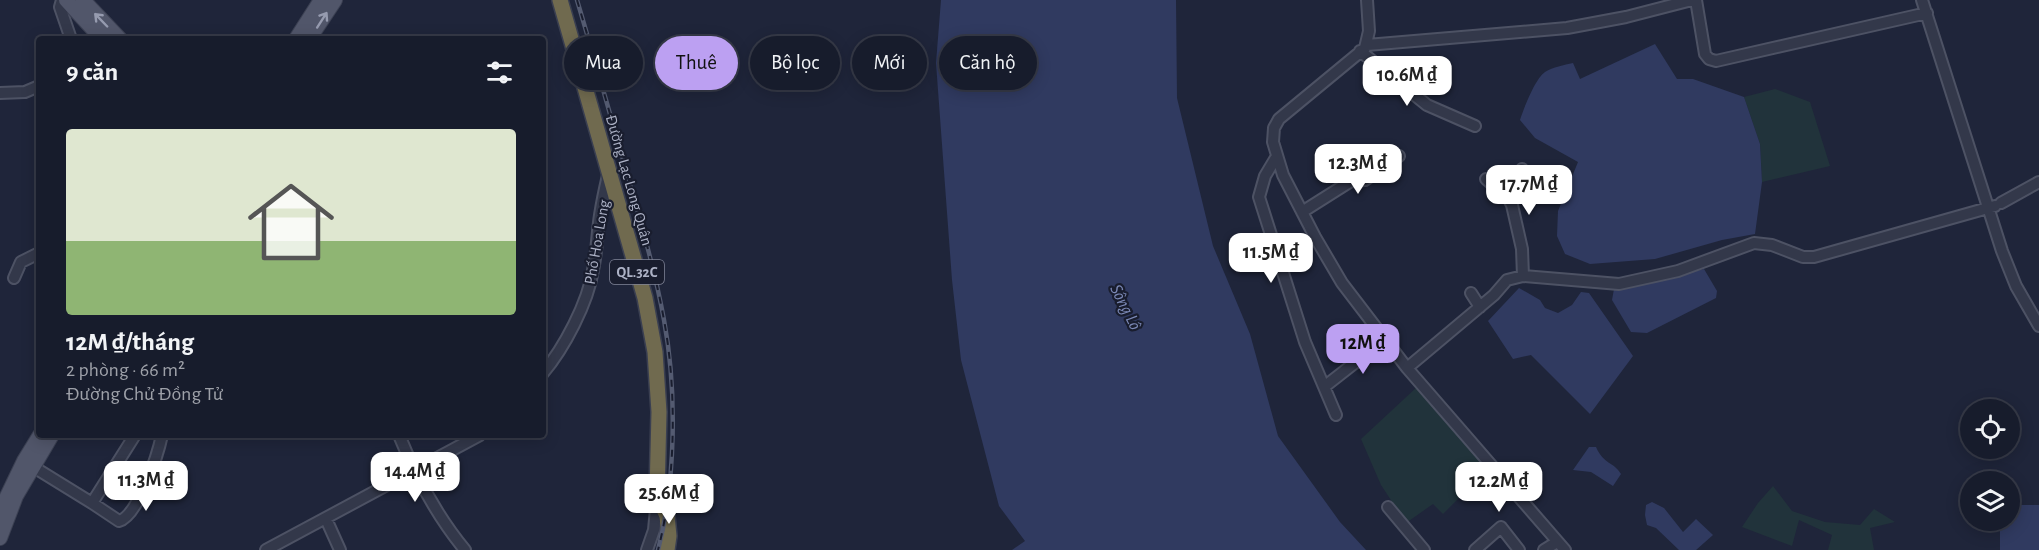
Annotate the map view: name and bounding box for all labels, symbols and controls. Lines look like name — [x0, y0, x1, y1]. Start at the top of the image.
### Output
one-way arrow — [94, 12, 109, 27]
one-way arrow — [316, 12, 328, 28]
chip: Mua — [564, 36, 643, 90]
chip: Thuê — [655, 36, 738, 90]
chip: Bộ lọc — [750, 36, 840, 90]
chip: Mới — [852, 36, 927, 90]
chip: Căn hộ — [939, 36, 1037, 90]
icon: filters — [483, 56, 516, 89]
pin: 10.6M ₫ — [1352, 56, 1462, 107]
text: 9 căn — [66, 59, 118, 85]
text: 10.6M ₫ — [1377, 65, 1437, 85]
street label: Đường Lạc Long Quân — [602, 113, 655, 248]
pin: 12.3M ₫ — [1303, 144, 1413, 195]
text: 12.3M ₫ — [1329, 153, 1387, 173]
pin: 17.7M ₫ — [1474, 165, 1584, 216]
icon: home — [237, 168, 345, 276]
text: 17.7M ₫ — [1500, 174, 1558, 194]
street label: Phố Hoa Long — [582, 198, 612, 286]
pin: 11.5M ₫ — [1216, 233, 1326, 284]
text: 11.5M ₫ — [1243, 242, 1299, 262]
road number: QL.32C — [610, 260, 664, 284]
water label: Sông Lô — [1106, 282, 1144, 333]
pin: 12M ₫ — [1321, 324, 1405, 375]
text: 12M ₫/tháng — [66, 329, 194, 355]
text: 12M ₫ — [1340, 333, 1386, 353]
text: 2 phòng · 66 m² — [66, 360, 185, 380]
text: Đường Chử Đồng Tử — [66, 384, 223, 404]
map controls — [1960, 399, 2020, 531]
button: locate — [1960, 399, 2020, 459]
pin: 14.4M ₫ — [360, 452, 470, 503]
pin: 11.3M ₫ — [91, 461, 201, 512]
text: 14.4M ₫ — [385, 461, 445, 481]
pin: 12.2M ₫ — [1444, 462, 1554, 513]
text: 11.3M ₫ — [118, 470, 174, 490]
text: 12.2M ₫ — [1469, 471, 1529, 491]
button: layers — [1960, 471, 2020, 531]
pin: 25.6M ₫ — [614, 474, 724, 525]
text: 25.6M ₫ — [638, 483, 700, 503]

